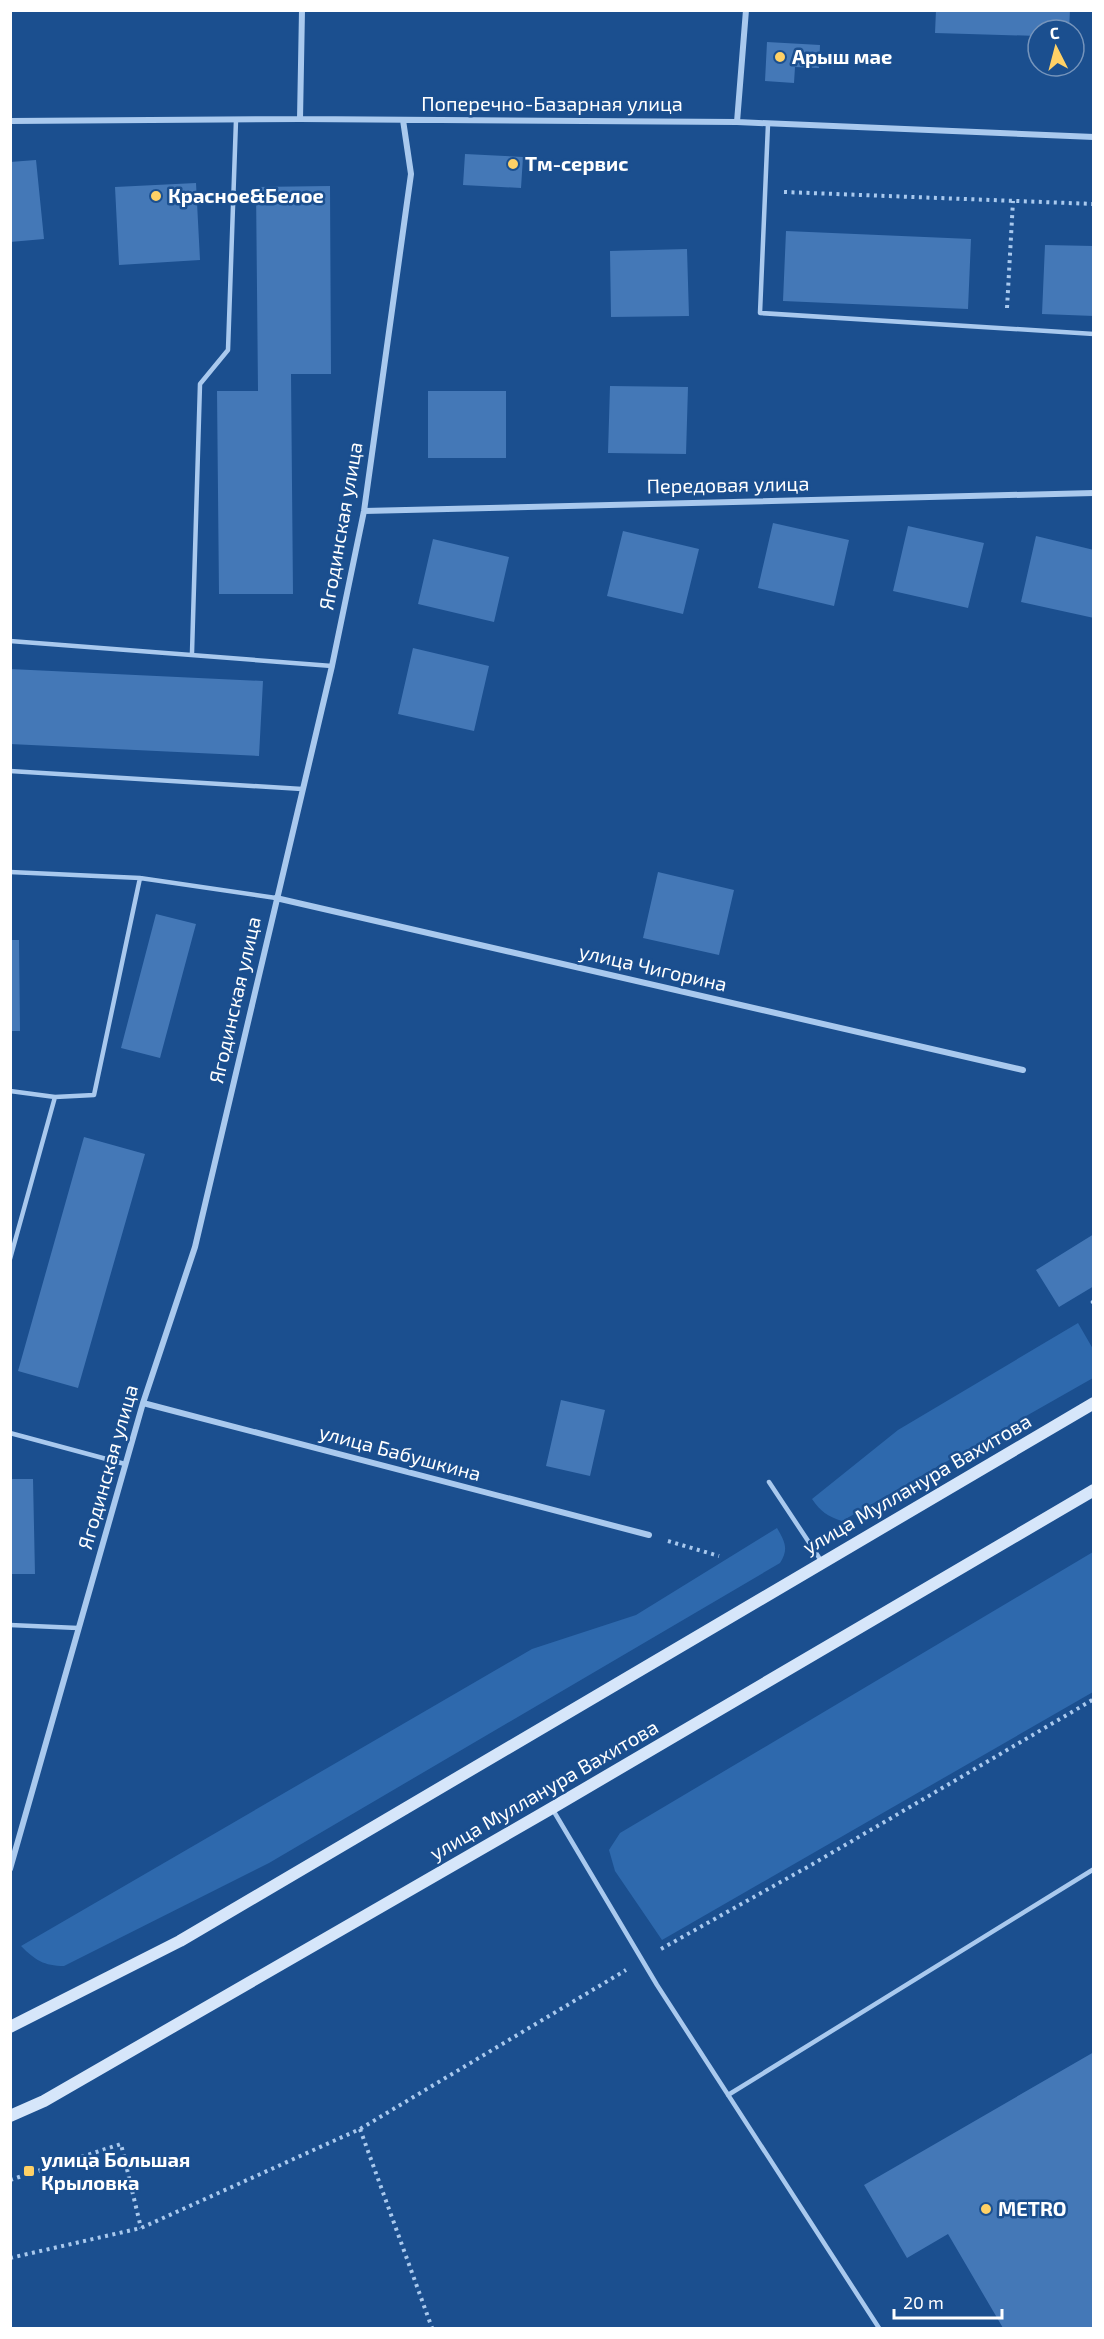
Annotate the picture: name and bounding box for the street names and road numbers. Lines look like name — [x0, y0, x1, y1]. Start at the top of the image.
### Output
street label: Поперечно-Базарная улица — [421, 91, 683, 116]
street label: Ягодинская улица — [313, 440, 368, 612]
street label: Передовая улица — [646, 471, 810, 498]
street label: Ягодинская улица — [203, 914, 266, 1086]
street label: улица Чигорина — [577, 938, 730, 997]
street label: Ягодинская улица — [72, 1382, 143, 1552]
street label: улица Мулланура Вахитова — [798, 1408, 1035, 1559]
street label: улица Бабушкина — [316, 1419, 484, 1486]
street label: улица Мулланура Вахитова — [425, 1714, 662, 1865]

